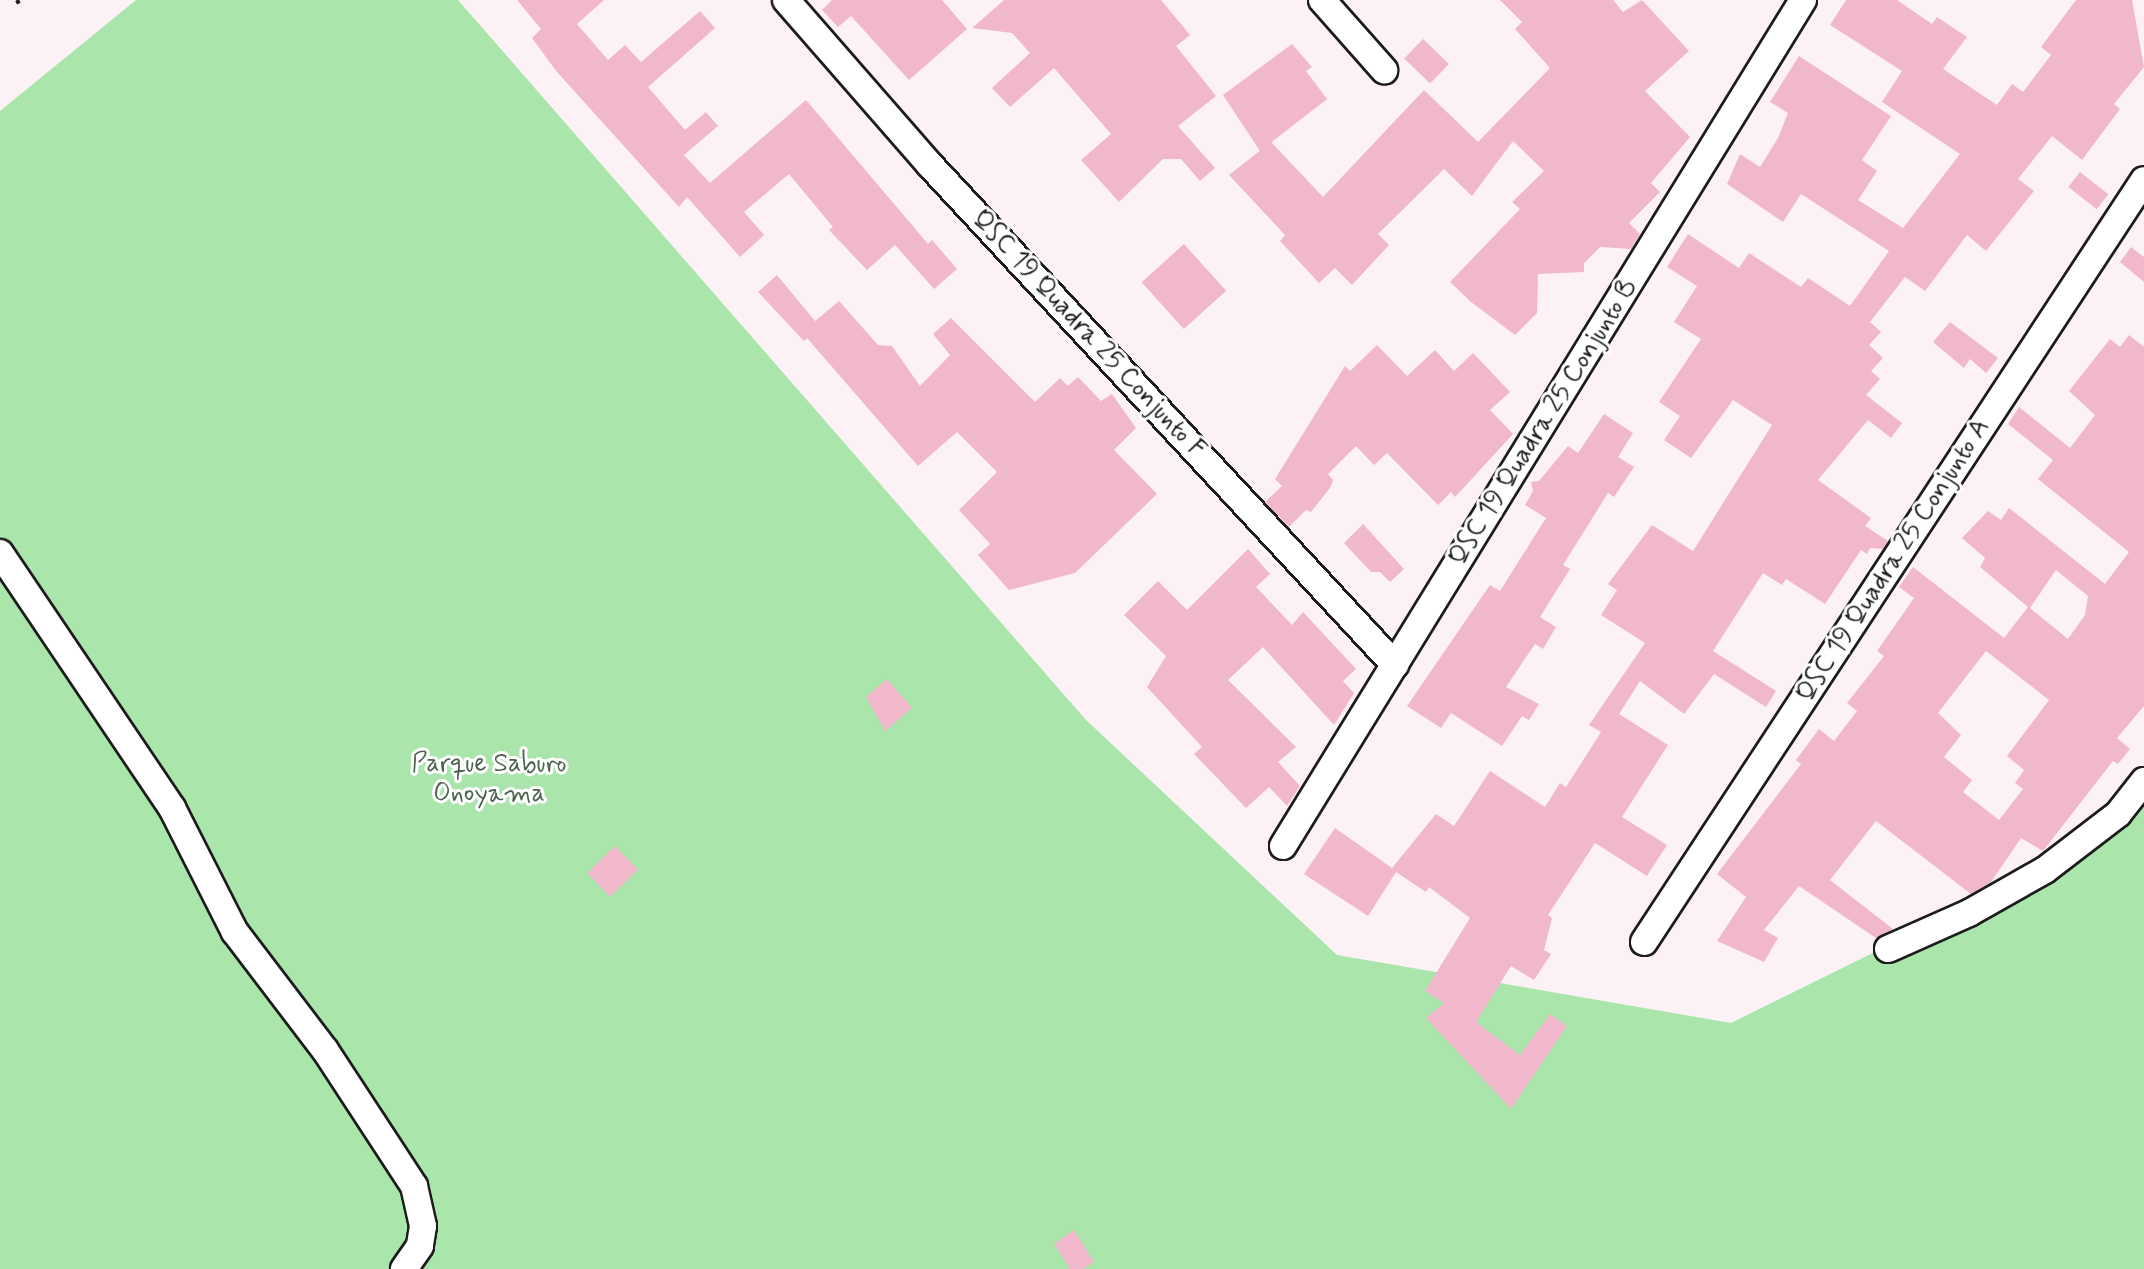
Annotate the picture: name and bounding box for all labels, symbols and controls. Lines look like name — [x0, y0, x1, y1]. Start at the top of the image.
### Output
street label: QSC 19 Quadra 25 Conjunto F — [965, 204, 1211, 466]
street label: QSC 19 Quadra 25 Conjunto B — [1443, 274, 1645, 572]
street label: QSC 19 Quadra 25 Conjunto A — [1791, 414, 1997, 708]
park label: Parque Saburo Onoyama — [412, 749, 566, 810]

